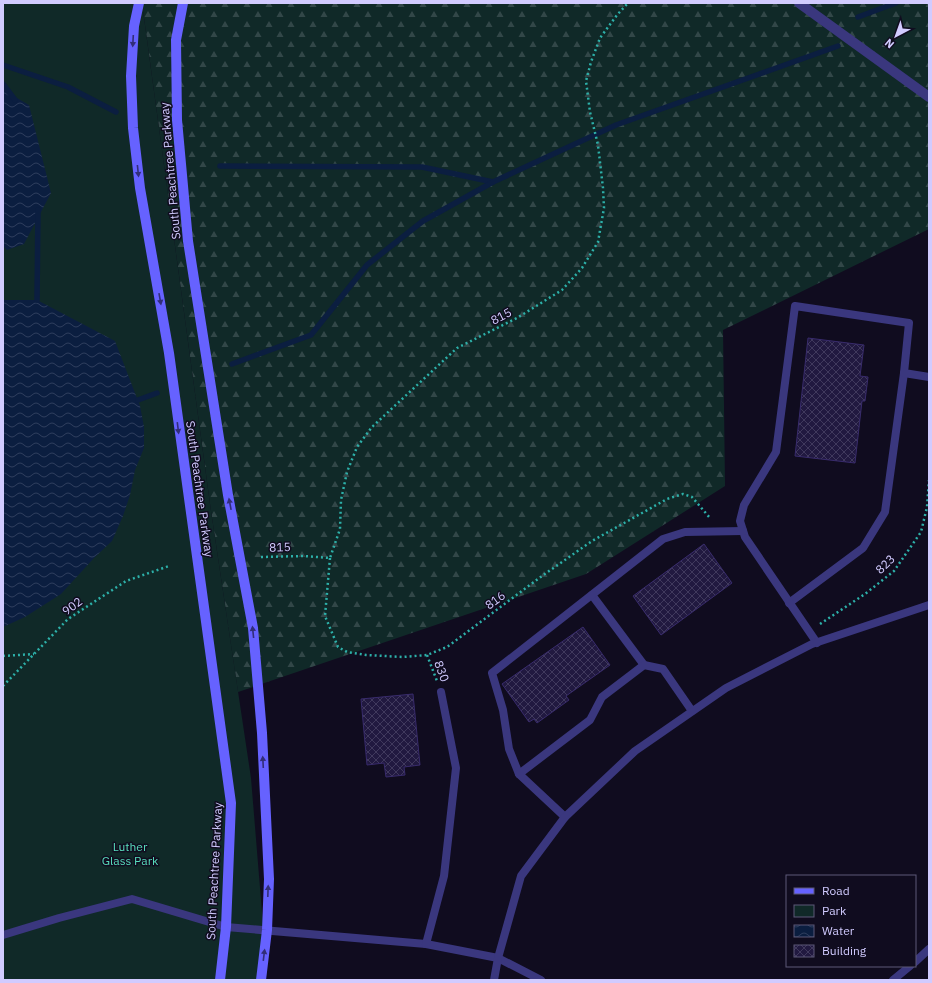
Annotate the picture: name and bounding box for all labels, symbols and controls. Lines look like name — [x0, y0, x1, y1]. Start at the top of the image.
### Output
north arrow — [876, 16, 916, 56]
one-way arrow — [130, 35, 137, 47]
text: N — [882, 36, 897, 51]
street label: South Peachtree Parkway — [157, 102, 183, 240]
one-way arrow — [135, 165, 141, 177]
one-way arrow — [157, 293, 163, 305]
street label: 815 — [488, 304, 514, 328]
street label: South Peachtree Parkway — [183, 420, 217, 558]
one-way arrow — [175, 422, 182, 434]
one-way arrow — [226, 498, 232, 510]
street label: 815 — [269, 539, 291, 555]
street label: 823 — [872, 551, 898, 577]
street label: 816 — [482, 588, 508, 612]
street label: 902 — [59, 594, 85, 618]
one-way arrow — [250, 626, 257, 638]
street label: 830 — [431, 658, 453, 684]
one-way arrow — [260, 756, 267, 768]
street label: South Peachtree Parkway — [203, 802, 225, 940]
park label: Luther Glass Park — [102, 839, 159, 868]
legend — [786, 875, 916, 967]
text: Road — [822, 883, 850, 898]
one-way arrow — [265, 885, 272, 897]
text: Park — [822, 903, 847, 918]
text: Water — [822, 923, 855, 938]
text: Building — [822, 943, 867, 958]
one-way arrow — [261, 949, 267, 961]

